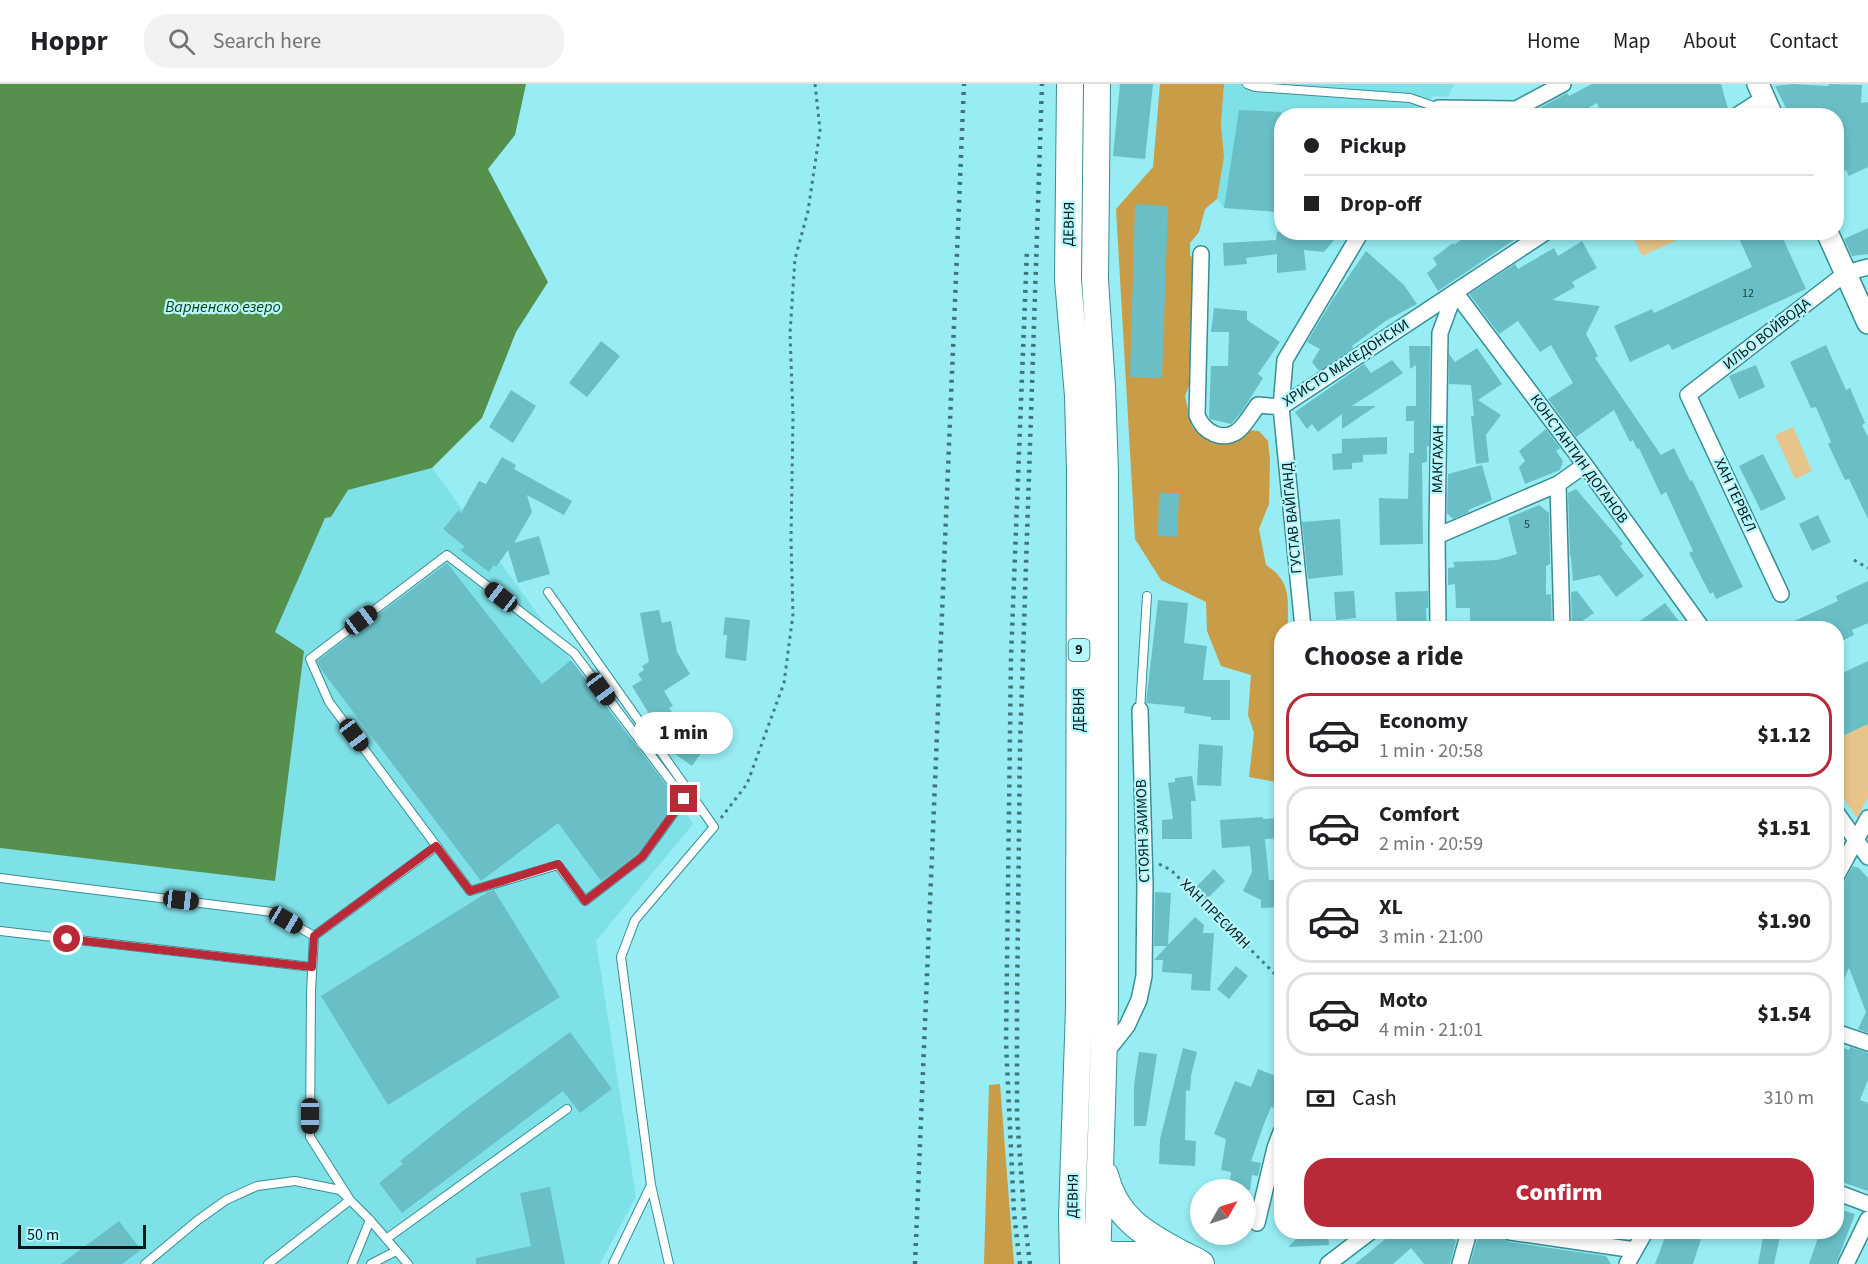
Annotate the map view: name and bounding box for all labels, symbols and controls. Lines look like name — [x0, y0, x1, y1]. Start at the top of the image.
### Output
search box — [144, 14, 564, 68]
text: Hoppr — [30, 21, 108, 61]
icon: search — [165, 25, 198, 58]
text: Search here — [213, 25, 321, 57]
text: Home — [1527, 26, 1580, 56]
text: Map — [1613, 26, 1651, 56]
text: About — [1684, 26, 1736, 56]
text: Contact — [1769, 26, 1838, 56]
text: Pickup — [1340, 130, 1406, 162]
text: Drop-off — [1340, 188, 1421, 220]
street label: ДЕВНЯ — [1058, 201, 1080, 247]
house number: 12 — [1742, 285, 1754, 302]
street label: ИЛЬО ВОЙВОДА — [1719, 293, 1816, 375]
water label: Варненско езеро — [165, 296, 281, 318]
street label: ХРИСТО МАКЕДОНСКИ — [1279, 314, 1413, 412]
street label: КОНСТАНТИН ДОГАНОВ — [1525, 390, 1633, 528]
street label: МАКГАХАН — [1427, 425, 1449, 493]
street label: ХАН ТЕРВЕЛ — [1709, 455, 1761, 535]
street label: ГУСТАВ ВАЙГАНД — [1277, 461, 1307, 575]
house number: 5 — [1524, 516, 1530, 533]
car — [481, 579, 521, 615]
car — [341, 602, 381, 638]
text: Choose a ride — [1304, 637, 1464, 676]
road number: 9 — [1068, 639, 1090, 661]
car — [583, 669, 619, 709]
street label: ДЕВНЯ — [1069, 688, 1090, 732]
text: Economy — [1379, 705, 1468, 737]
icon: car — [1307, 708, 1361, 762]
callout: 1 min — [634, 712, 734, 754]
car — [336, 715, 372, 755]
text: 1 min — [659, 719, 708, 747]
text: $1.12 — [1757, 719, 1811, 751]
text: 1 min · 20:58 — [1379, 737, 1483, 765]
street label: СТОЯН ЗАИМОВ — [1131, 779, 1155, 883]
route end — [670, 785, 697, 812]
text: Comfort — [1379, 798, 1460, 830]
icon: car — [1307, 801, 1361, 855]
text: $1.51 — [1757, 812, 1811, 844]
text: 2 min · 20:59 — [1379, 830, 1483, 858]
street label: ХАН ПРЕСИЯН — [1175, 874, 1255, 954]
car — [162, 889, 200, 911]
text: XL — [1379, 891, 1403, 923]
icon: car — [1307, 894, 1361, 948]
car — [266, 903, 306, 937]
text: $1.90 — [1757, 905, 1811, 937]
text: 3 min · 21:00 — [1379, 923, 1483, 951]
route start — [53, 925, 80, 952]
text: Moto — [1379, 984, 1428, 1016]
icon: car — [1307, 987, 1361, 1041]
text: $1.54 — [1757, 998, 1811, 1030]
text: 4 min · 21:01 — [1379, 1016, 1483, 1044]
icon: cash — [1304, 1082, 1337, 1115]
text: Cash — [1352, 1082, 1397, 1114]
text: 310 m — [1764, 1084, 1814, 1112]
car — [301, 1098, 319, 1134]
button: Confirm — [1304, 1158, 1814, 1227]
street label: ДЕВНЯ — [1062, 1173, 1084, 1219]
north arrow — [1190, 1179, 1256, 1245]
map controls — [1190, 1179, 1256, 1245]
scale bar — [18, 1222, 146, 1250]
text: 50 m — [27, 1224, 59, 1246]

